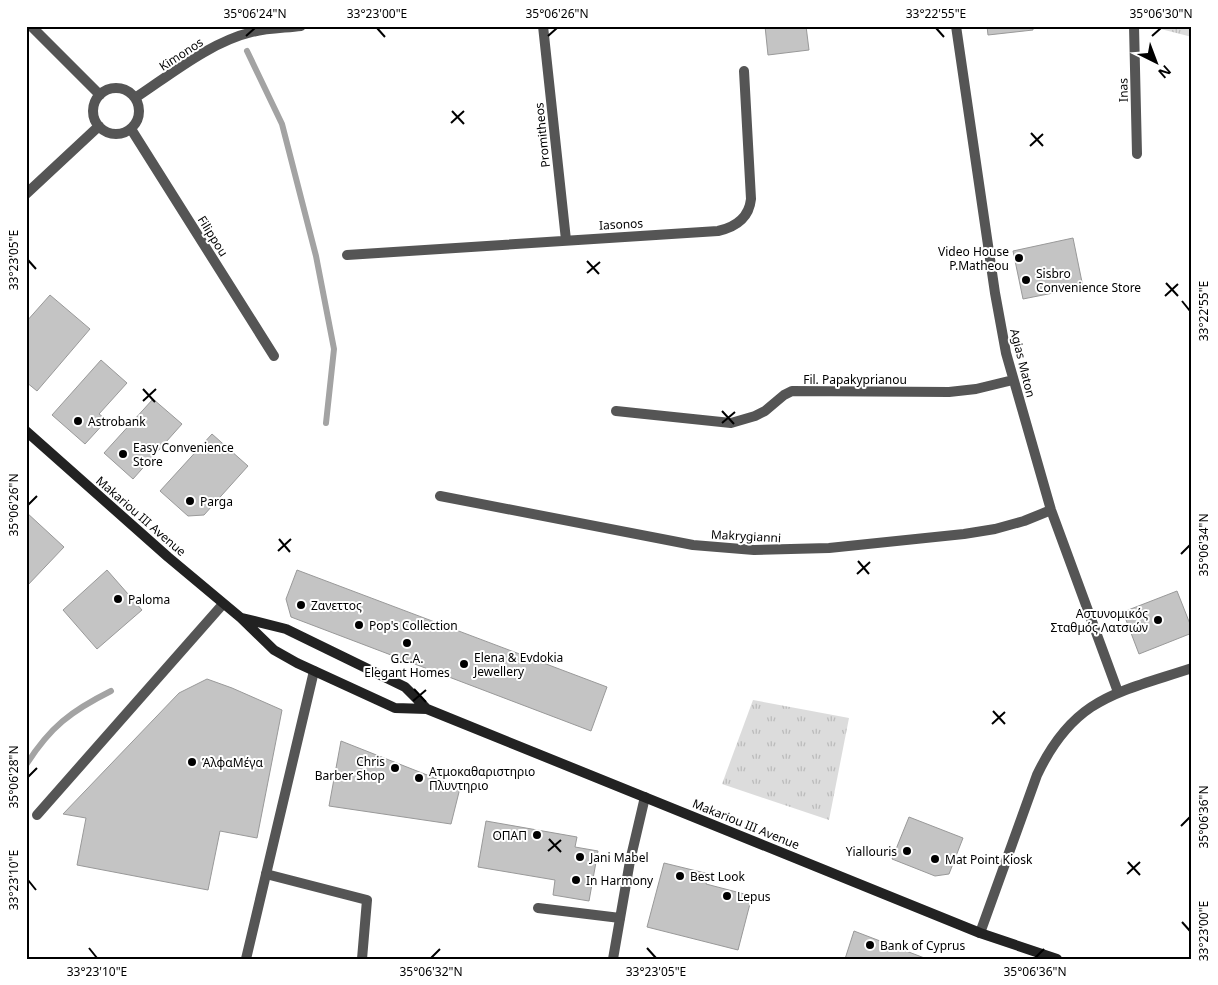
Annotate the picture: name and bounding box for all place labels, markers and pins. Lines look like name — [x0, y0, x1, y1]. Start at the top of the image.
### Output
place label: Video House P.Matheou — [938, 243, 1009, 274]
marker: Video House P.Matheou — [1013, 252, 1025, 264]
place label: Sisbro Convenience Store — [1036, 265, 1141, 296]
marker: Sisbro Convenience Store — [1020, 274, 1032, 286]
place label: Astrobank — [88, 413, 146, 430]
marker: Astrobank — [72, 415, 84, 427]
place label: Easy Convenience Store — [133, 439, 234, 470]
marker: Easy Convenience Store — [117, 448, 129, 460]
place label: Parga — [200, 493, 233, 510]
marker: Parga — [184, 495, 196, 507]
place label: Paloma — [128, 591, 170, 608]
marker: Paloma — [112, 593, 124, 605]
place label: Ζανεττος — [311, 597, 362, 614]
marker: Ζανεττος — [295, 599, 307, 611]
place label: Αστυνομικός Σταθμός Λατσιών — [1050, 605, 1148, 636]
marker: Αστυνομικός Σταθμός Λατσιών — [1152, 614, 1164, 626]
place label: Pop's Collection — [369, 617, 458, 634]
marker: Pop's Collection — [353, 619, 365, 631]
marker: G.C.A. Elegant Homes — [401, 637, 413, 649]
place label: Elena & Evdokia Jewellery — [473, 649, 563, 680]
place label: G.C.A. Elegant Homes — [364, 650, 450, 681]
marker: Elena & Evdokia Jewellery — [458, 658, 470, 670]
place label: Chris Barber Shop — [315, 753, 385, 784]
place label: ΆλφαΜέγα — [202, 754, 263, 771]
marker: ΆλφαΜέγα — [186, 756, 198, 768]
marker: Chris Barber Shop — [389, 762, 401, 774]
place label: Ατμοκαθαριστηριο Πλυντηριο — [429, 763, 535, 794]
marker: Ατμοκαθαριστηριο Πλυντηριο — [413, 772, 425, 784]
place label: ΟΠΑΠ — [492, 827, 527, 844]
marker: ΟΠΑΠ — [531, 829, 543, 841]
place label: Yiallouris — [846, 843, 897, 860]
marker: Yiallouris — [901, 845, 913, 857]
place label: Jani Mabel — [589, 849, 649, 866]
marker: Jani Mabel — [574, 851, 586, 863]
place label: Mat Point Kiosk — [945, 851, 1033, 868]
marker: Mat Point Kiosk — [929, 853, 941, 865]
place label: Best Look — [690, 868, 746, 885]
marker: Best Look — [674, 870, 686, 882]
place label: In Harmony — [586, 872, 654, 889]
marker: In Harmony — [570, 874, 582, 886]
place label: Lepus — [737, 888, 771, 905]
marker: Lepus — [721, 890, 733, 902]
place label: Bank of Cyprus — [880, 937, 965, 954]
marker: Bank of Cyprus — [864, 939, 876, 951]

